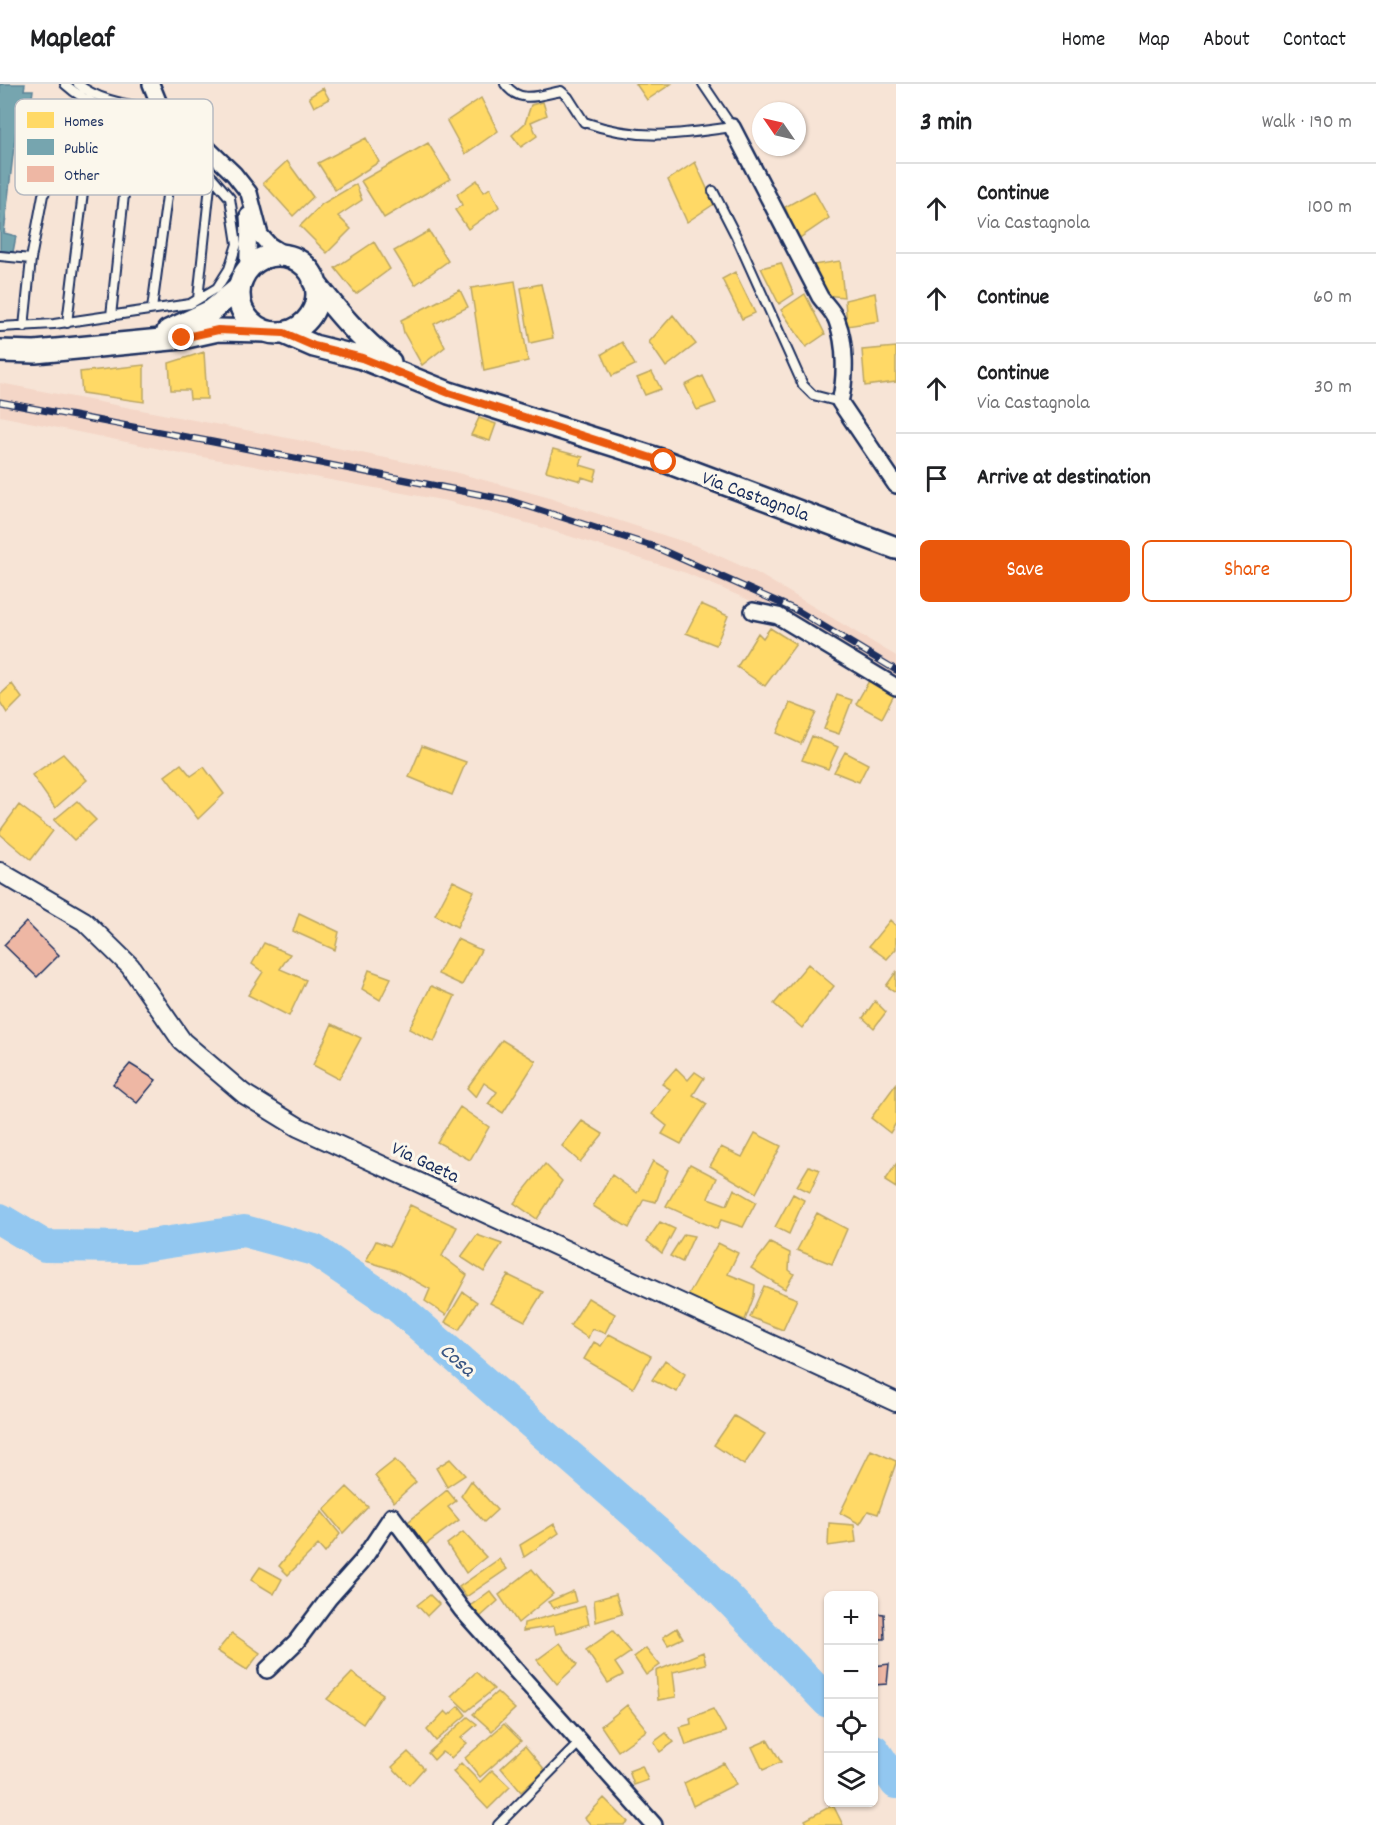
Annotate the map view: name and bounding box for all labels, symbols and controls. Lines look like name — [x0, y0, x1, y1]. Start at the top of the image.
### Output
text: Mapleaf — [30, 21, 114, 61]
text: Home — [1061, 26, 1105, 56]
text: Map — [1138, 26, 1170, 56]
text: About — [1203, 26, 1250, 56]
text: Contact — [1283, 26, 1346, 56]
legend — [15, 99, 213, 195]
north arrow — [752, 102, 806, 156]
text: 3 min — [920, 105, 972, 142]
text: Walk · 190 m — [1262, 109, 1352, 137]
text: Homes — [64, 111, 104, 134]
text: Public — [64, 138, 98, 161]
text: Other — [64, 165, 99, 188]
text: Continue — [977, 179, 1049, 210]
icon: ahead — [920, 192, 953, 225]
text: 100 m — [1308, 194, 1352, 222]
text: Via Castagnola — [977, 210, 1090, 238]
icon: ahead — [920, 282, 953, 315]
text: Continue — [977, 283, 1049, 314]
text: 60 m — [1313, 284, 1352, 312]
route end — [168, 324, 194, 350]
text: Continue — [977, 359, 1049, 390]
icon: ahead — [920, 372, 953, 405]
text: 30 m — [1314, 374, 1352, 402]
text: Via Castagnola — [977, 390, 1090, 418]
route start — [650, 448, 676, 474]
icon: arrive — [920, 462, 953, 495]
text: Arrive at destination — [977, 463, 1151, 494]
street label: Via Castagnola — [697, 465, 813, 530]
button: Save — [920, 540, 1130, 602]
button: Share — [1142, 540, 1352, 602]
street label: Via Gaeta — [386, 1136, 464, 1192]
water label: Cosa — [432, 1337, 481, 1386]
map controls — [824, 1591, 878, 1807]
button: + — [824, 1591, 878, 1645]
button: − — [824, 1645, 878, 1699]
button: locate — [824, 1699, 878, 1753]
button: layers — [824, 1753, 878, 1807]

